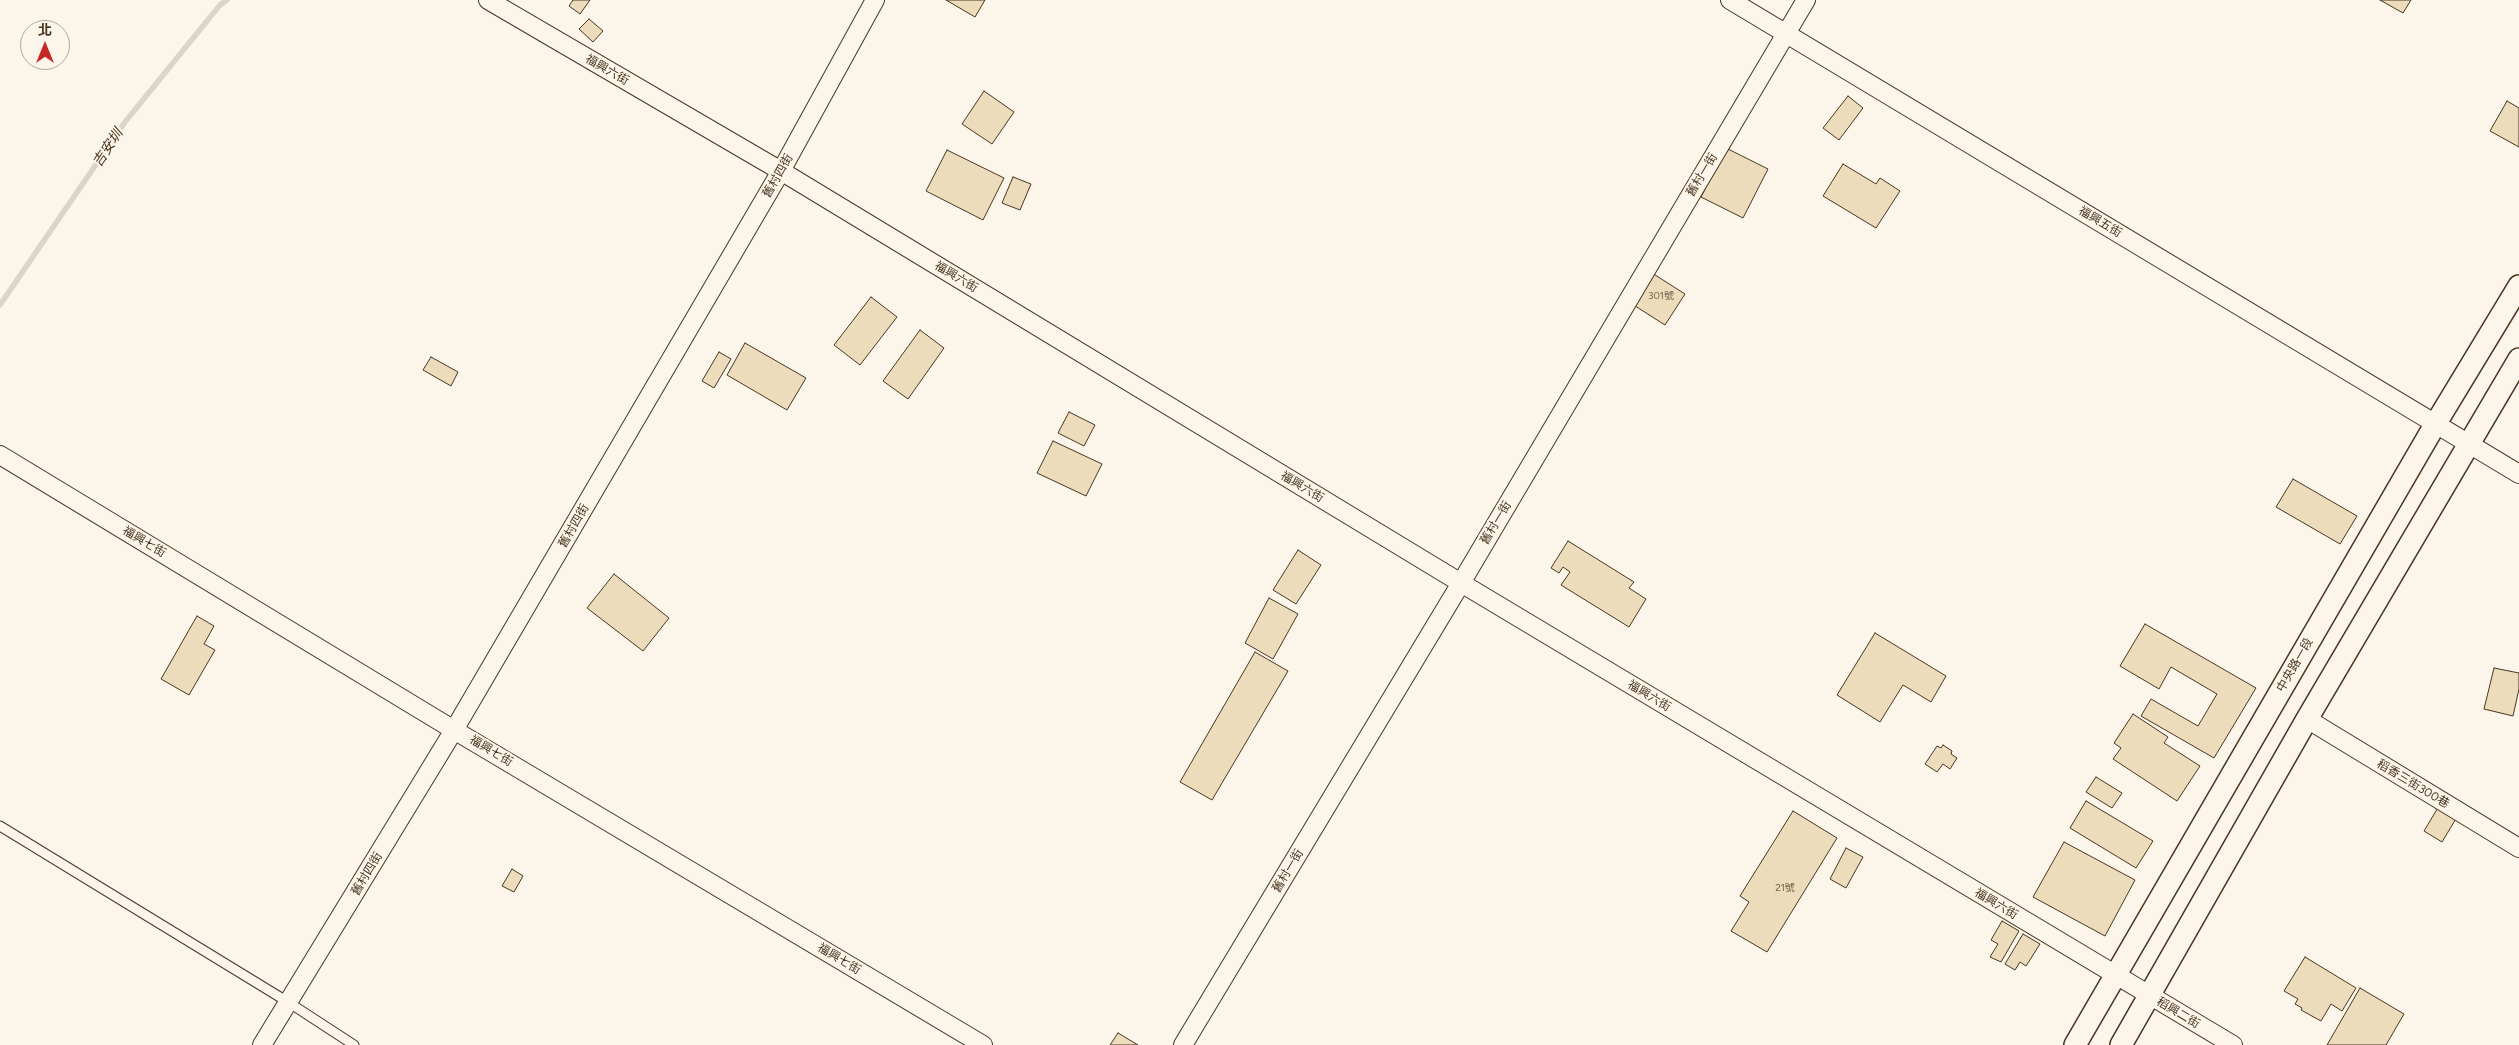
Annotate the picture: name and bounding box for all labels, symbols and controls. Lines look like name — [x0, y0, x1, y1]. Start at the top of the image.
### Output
north arrow — [20, 20, 70, 70]
text: 北 — [38, 22, 52, 39]
street label: 福興六街 — [583, 52, 631, 88]
water label: 吉安圳 — [89, 126, 127, 170]
street label: 舊村一街 — [1683, 151, 1721, 199]
street label: 舊村四街 — [760, 152, 796, 200]
street label: 福興五街 — [2076, 203, 2124, 241]
street label: 福興六街 — [932, 258, 980, 296]
house number: 301號 — [1648, 290, 1674, 302]
street label: 福興六街 — [1278, 468, 1326, 506]
street label: 舊村一街 — [1477, 499, 1515, 547]
street label: 舊村四街 — [556, 502, 592, 550]
street label: 福興七街 — [120, 523, 168, 561]
street label: 中央路一段 — [2274, 635, 2316, 695]
street label: 福興六街 — [1625, 677, 1673, 715]
street label: 福興七街 — [467, 732, 515, 770]
street label: 稻香三街300巷 — [2374, 757, 2452, 811]
street label: 舊村一街 — [1269, 847, 1307, 895]
street label: 舊村四街 — [348, 850, 386, 898]
house number: 21號 — [1775, 882, 1795, 894]
street label: 福興六街 — [1972, 885, 2020, 923]
street label: 福興七街 — [815, 940, 863, 978]
street label: 稻興二街 — [2154, 994, 2202, 1032]

